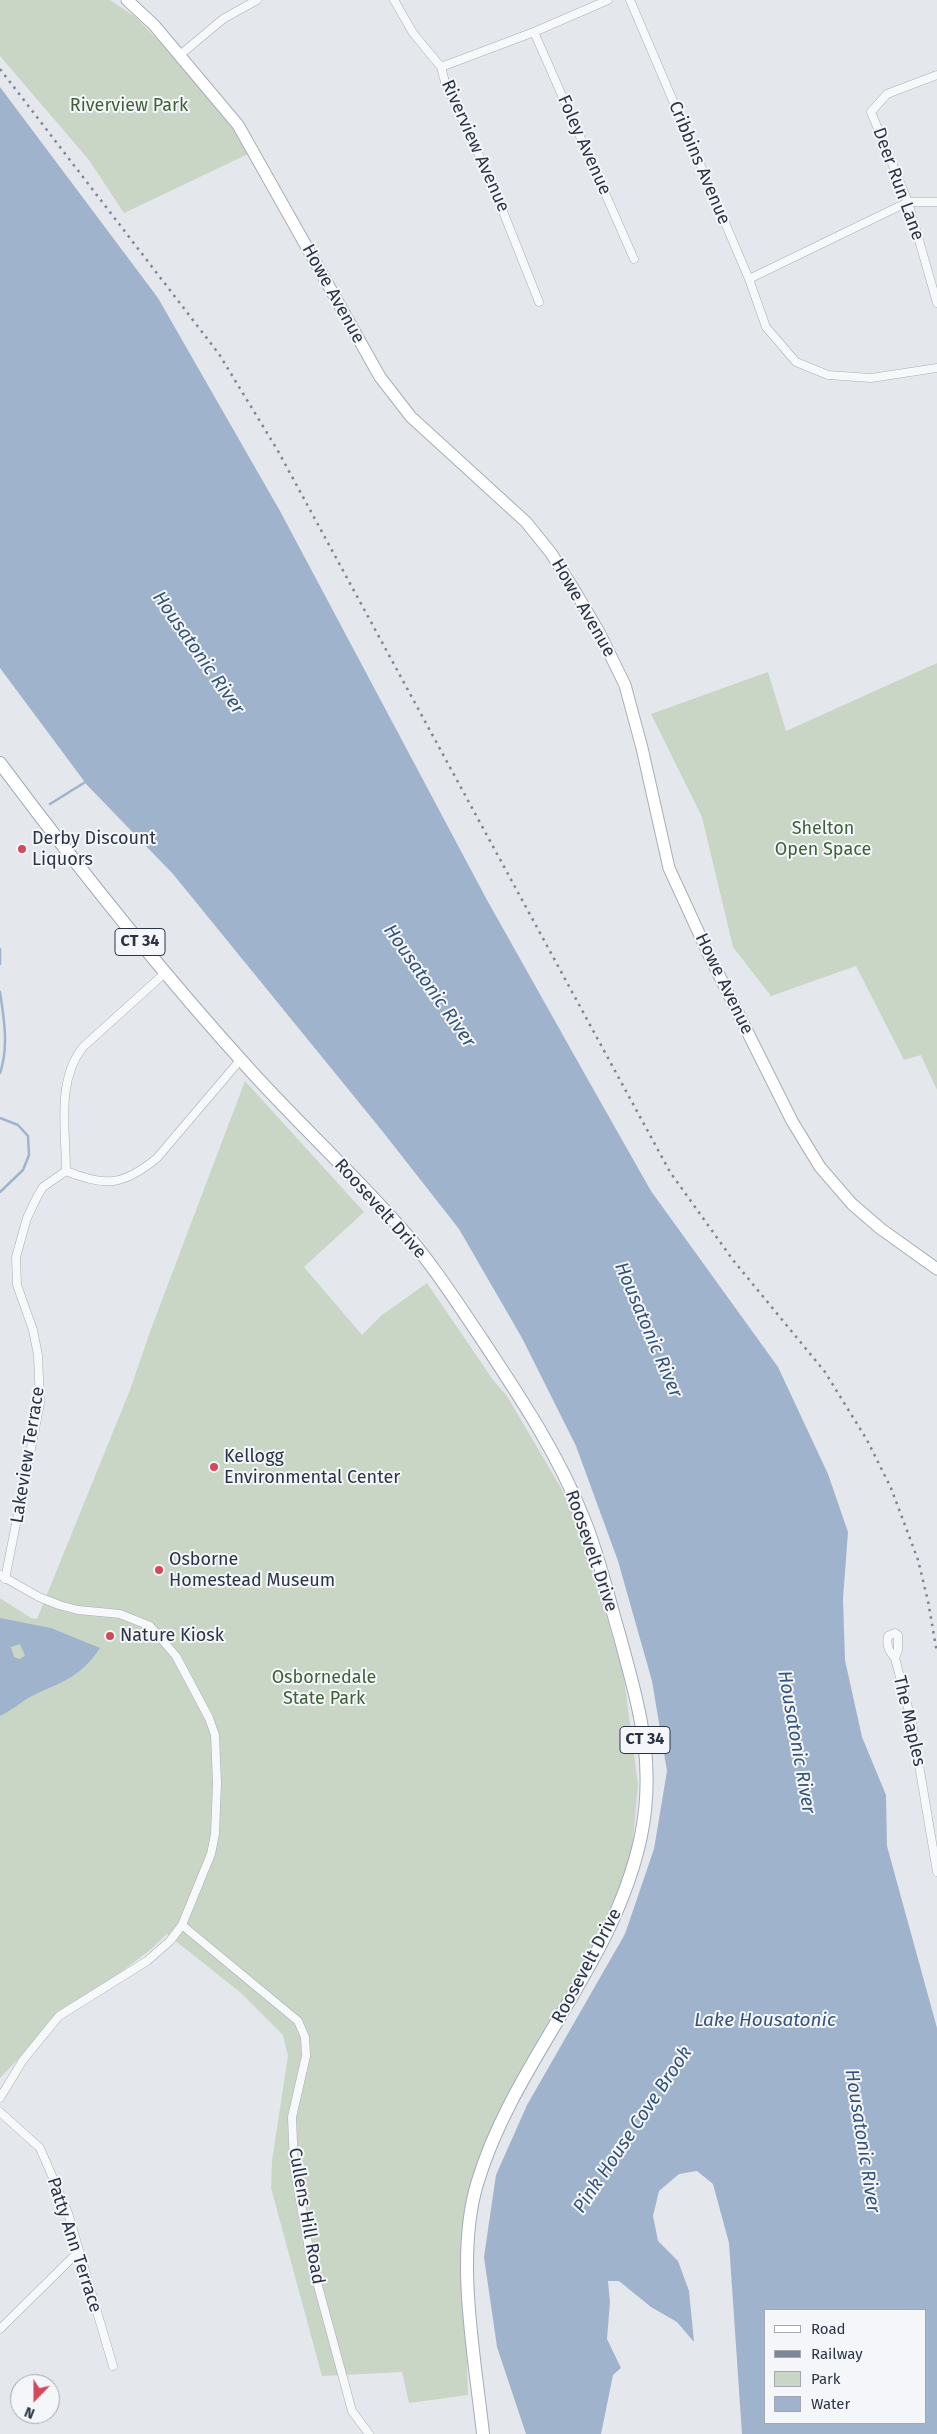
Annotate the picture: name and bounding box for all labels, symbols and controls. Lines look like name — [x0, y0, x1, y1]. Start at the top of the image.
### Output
street label: Riverview Avenue — [436, 76, 514, 216]
street label: Foley Avenue — [552, 92, 616, 198]
park label: Riverview Park — [70, 95, 188, 117]
street label: Cribbins Avenue — [663, 98, 735, 228]
street label: Deer Run Lane — [868, 125, 928, 243]
street label: Howe Avenue — [297, 241, 369, 347]
street label: Howe Avenue — [546, 555, 620, 661]
water label: Housatonic River — [147, 587, 249, 719]
park label: Shelton Open Space — [775, 818, 871, 861]
place label: Derby Discount Liquors — [32, 828, 156, 871]
marker: Derby Discount Liquors — [16, 843, 28, 855]
water label: Housatonic River — [378, 920, 480, 1052]
road number: CT 34 — [115, 929, 165, 956]
street label: Howe Avenue — [690, 930, 758, 1038]
street label: Roosevelt Drive — [329, 1155, 431, 1263]
water label: Housatonic River — [609, 1259, 687, 1401]
street label: Lakeview Terrace — [7, 1385, 49, 1525]
place label: Kellogg Environmental Center — [224, 1446, 400, 1488]
marker: Kellogg Environmental Center — [208, 1461, 220, 1473]
street label: Roosevelt Drive — [560, 1487, 622, 1615]
place label: Osborne Homestead Museum — [169, 1549, 335, 1592]
marker: Osborne Homestead Museum — [153, 1564, 165, 1576]
place label: Nature Kiosk — [120, 1625, 224, 1647]
marker: Nature Kiosk — [104, 1630, 116, 1642]
park label: Osbornedale State Park — [272, 1667, 376, 1710]
water label: Housatonic River — [772, 1669, 820, 1815]
street label: The Maples — [888, 1674, 930, 1768]
road number: CT 34 — [620, 1726, 670, 1754]
street label: Roosevelt Drive — [548, 1905, 626, 2027]
water label: Lake Housatonic — [694, 2010, 836, 2032]
water label: Pink House Cove Brook — [569, 2042, 697, 2218]
water label: Housatonic River — [839, 2068, 885, 2214]
street label: Cullens Hill Road — [283, 2146, 329, 2286]
street label: Patty Ann Terrace — [42, 2175, 106, 2315]
legend — [764, 2309, 927, 2424]
text: Road — [811, 2320, 846, 2338]
text: Railway — [811, 2345, 863, 2363]
text: Park — [811, 2370, 841, 2388]
north arrow — [10, 2374, 60, 2424]
text: Water — [811, 2395, 850, 2413]
text: N — [22, 2403, 37, 2422]

